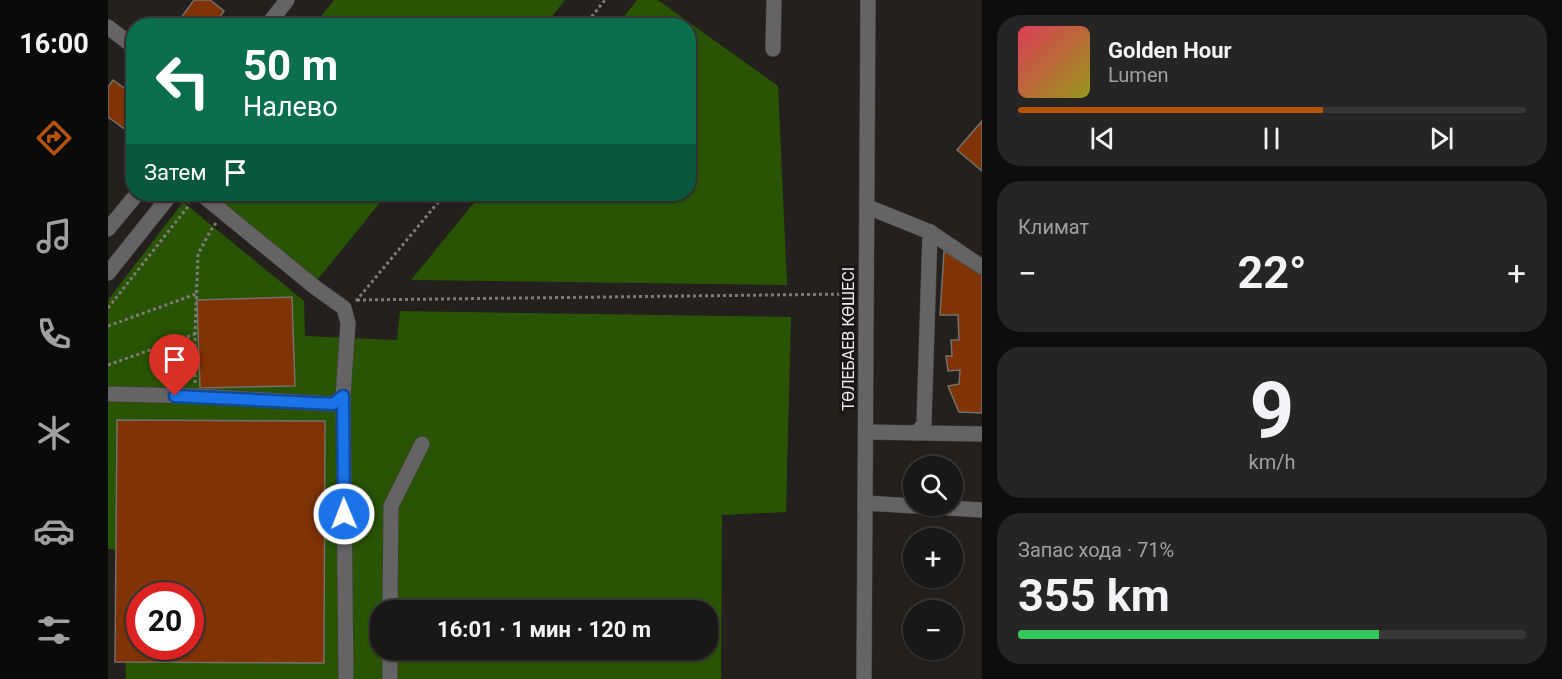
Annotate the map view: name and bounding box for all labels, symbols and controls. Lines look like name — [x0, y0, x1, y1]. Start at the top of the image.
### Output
text: 16:00 — [19, 28, 89, 60]
text: Golden Hour — [1108, 38, 1232, 63]
text: 50 m — [243, 41, 338, 90]
icon: left — [144, 42, 222, 120]
text: Lumen — [1108, 63, 1169, 87]
text: Налево — [243, 91, 338, 123]
icon: directions — [33, 117, 75, 159]
icon: previous — [1086, 122, 1119, 155]
icon: pause — [1255, 122, 1288, 155]
icon: next — [1425, 122, 1458, 155]
icon: arrive — [219, 156, 252, 189]
text: Затем — [144, 160, 207, 185]
icon: music — [33, 215, 75, 257]
text: Климат — [1018, 215, 1089, 239]
text: 22° — [1237, 246, 1307, 299]
text: − — [1018, 254, 1037, 293]
text: + — [1507, 254, 1526, 293]
street label: ТӨЛЕБАЕВ КӨШЕСІ — [839, 267, 858, 411]
icon: phone — [33, 313, 75, 355]
pin — [149, 334, 200, 396]
icon: arrive — [158, 343, 191, 376]
text: 9 — [1250, 365, 1294, 456]
icon: climate — [33, 412, 75, 454]
text: km/h — [1249, 450, 1295, 474]
map controls — [903, 456, 963, 660]
button: search — [903, 456, 963, 516]
position arrow — [312, 482, 376, 546]
icon: car — [33, 510, 75, 552]
button: + — [903, 528, 963, 588]
text: Запас хода · 71% — [1018, 538, 1174, 562]
text: 355 km — [1018, 569, 1170, 622]
speed limit sign: 20 — [126, 582, 204, 660]
button: − — [903, 600, 963, 660]
icon: filters — [33, 609, 75, 651]
text: 16:01 · 1 мин · 120 m — [437, 617, 651, 642]

